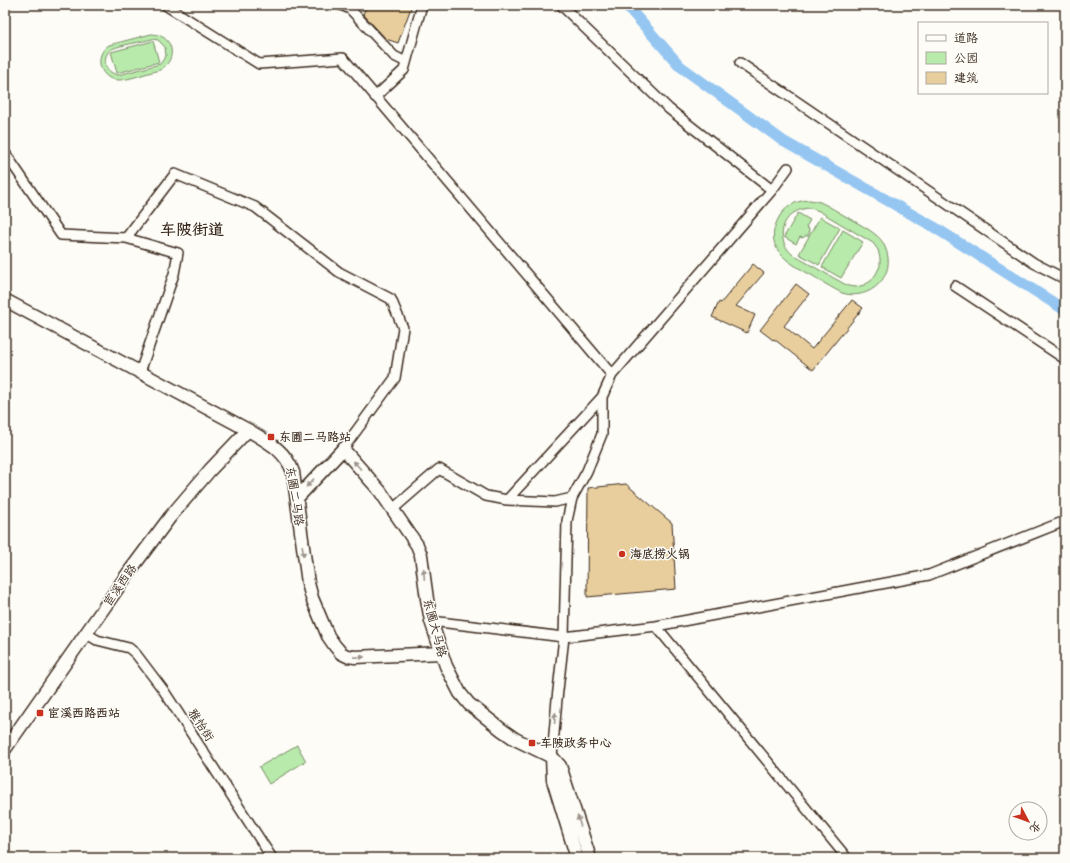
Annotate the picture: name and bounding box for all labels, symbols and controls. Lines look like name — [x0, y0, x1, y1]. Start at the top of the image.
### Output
legend — [918, 22, 1048, 94]
text: 道路 — [954, 29, 978, 45]
text: 公园 — [954, 49, 978, 65]
text: 建筑 — [954, 69, 978, 85]
district label: 车陂街道 — [160, 218, 224, 239]
place label: 东圃二马路站 — [279, 428, 351, 444]
marker: 东圃二马路站 — [266, 432, 276, 442]
one-way arrow — [352, 460, 361, 470]
street label: 东圃二马路 — [283, 465, 309, 527]
one-way arrow — [306, 479, 315, 488]
one-way arrow — [300, 545, 306, 557]
place label: 海底捞火锅 — [630, 545, 690, 561]
marker: 海底捞火锅 — [617, 549, 627, 559]
street label: 宦溪西路 — [99, 560, 140, 609]
one-way arrow — [420, 568, 427, 580]
street label: 东圃大马路 — [420, 597, 451, 659]
one-way arrow — [353, 654, 366, 660]
place label: 宦溪西路西站 — [48, 704, 120, 720]
street label: 雅怡街 — [185, 705, 218, 744]
marker: 宦溪西路西站 — [35, 708, 45, 718]
one-way arrow — [552, 712, 559, 724]
place label: 车陂政务中心 — [540, 734, 612, 750]
marker: 车陂政务中心 — [527, 738, 537, 748]
north arrow — [1008, 801, 1048, 841]
one-way arrow — [576, 814, 582, 826]
text: 北 — [1027, 819, 1045, 837]

